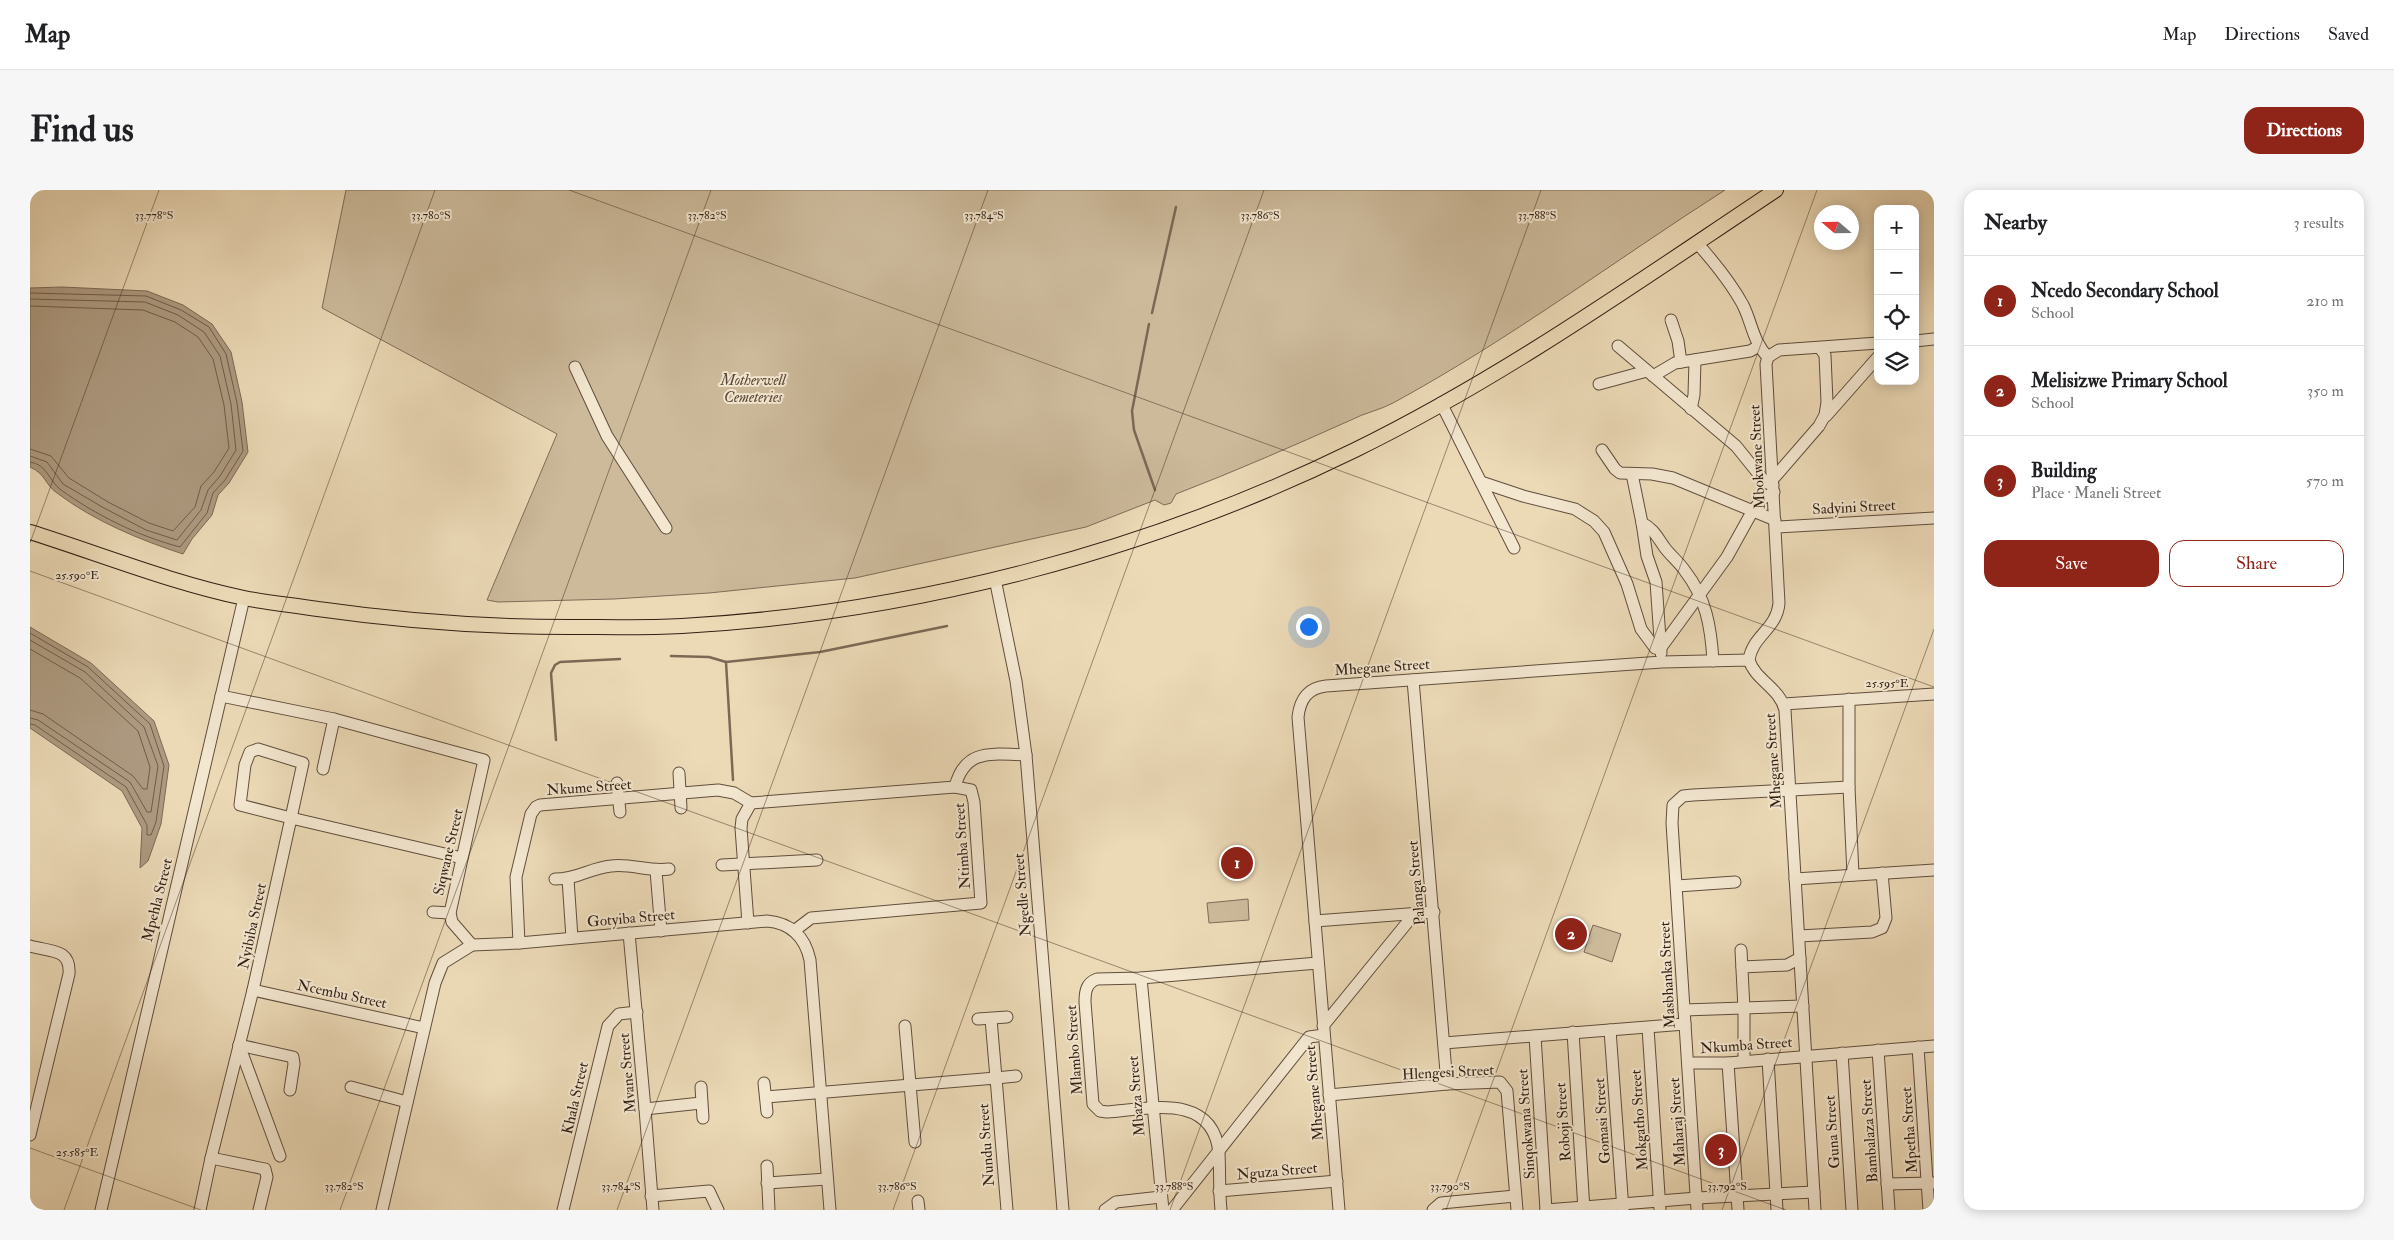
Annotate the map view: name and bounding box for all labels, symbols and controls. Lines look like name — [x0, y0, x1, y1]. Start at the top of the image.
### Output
text: Map — [25, 19, 70, 50]
text: Map — [2163, 23, 2196, 46]
text: Directions — [2224, 23, 2300, 46]
text: Saved — [2328, 23, 2369, 46]
button: Directions — [2244, 107, 2364, 154]
text: Find us — [30, 108, 134, 152]
north arrow — [1814, 205, 1859, 250]
map controls — [1874, 205, 1919, 385]
button: + — [1874, 205, 1919, 250]
text: 33.778°S — [135, 208, 173, 223]
text: 33.780°S — [411, 208, 451, 223]
text: 33.782°S — [687, 208, 727, 223]
text: 33.784°S — [964, 208, 1004, 223]
text: 33.786°S — [1240, 208, 1280, 223]
text: 33.788°S — [1518, 208, 1556, 223]
text: Nearby — [1984, 209, 2047, 236]
text: 3 results — [2293, 213, 2344, 233]
button: − — [1874, 250, 1919, 295]
text: Ncedo Secondary School — [2031, 279, 2219, 303]
text: 1 — [1997, 291, 2003, 311]
text: 210 m — [2306, 291, 2344, 311]
button: locate — [1874, 295, 1919, 340]
text: School — [2031, 303, 2074, 323]
button: layers — [1874, 340, 1919, 385]
text: Melisizwe Primary School — [2031, 369, 2228, 393]
park label: Motherwell Cemeteries — [719, 371, 787, 407]
text: 2 — [1996, 381, 2004, 401]
text: 350 m — [2307, 381, 2344, 401]
text: School — [2031, 393, 2074, 413]
street label: Mbokwane Street — [1745, 404, 1770, 510]
text: Building — [2031, 459, 2097, 483]
text: 3 — [1997, 471, 2003, 491]
text: 570 m — [2306, 471, 2344, 491]
text: Place · Maneli Street — [2031, 483, 2161, 503]
street label: Sadyini Street — [1812, 496, 1896, 519]
button: Save — [1984, 540, 2159, 587]
button: Share — [2169, 540, 2344, 587]
text: 25.590°E — [55, 568, 99, 583]
your location — [1296, 614, 1322, 640]
street label: Mhegane Street — [1334, 655, 1430, 680]
text: 25.595°E — [1866, 676, 1909, 691]
street label: Mhegane Street — [1761, 713, 1786, 809]
street label: Nkume Street — [546, 775, 632, 800]
street label: Ntimba Street — [950, 802, 975, 890]
street label: Siqwane Street — [429, 807, 468, 897]
street label: Palanga Street — [1403, 840, 1430, 926]
pin: 1 — [1221, 844, 1253, 882]
street label: Ngedle Street — [1009, 852, 1036, 937]
street label: Mpehla Street — [138, 856, 178, 944]
street label: Nyibiba Street — [234, 881, 271, 971]
street label: Gotyiba Street — [586, 905, 676, 932]
pin: 2 — [1555, 915, 1587, 953]
street label: Masbhanka Street — [1655, 921, 1680, 1029]
street label: Ncembu Street — [295, 976, 389, 1013]
street label: Mlambo Street — [1062, 1004, 1087, 1096]
street label: Mvane Street — [615, 1032, 640, 1114]
street label: Nkumba Street — [1699, 1033, 1793, 1058]
street label: Mhegane Street — [1301, 1044, 1328, 1141]
street label: Mbaza Street — [1124, 1055, 1149, 1137]
street label: Khala Street — [558, 1060, 593, 1136]
street label: Hlengesi Street — [1401, 1061, 1495, 1084]
street label: Sinqokwana Street — [1513, 1068, 1540, 1180]
street label: Mokgatho Street — [1626, 1069, 1653, 1171]
street label: Gomasi Street — [1590, 1077, 1615, 1165]
street label: Maharaj Street — [1665, 1077, 1690, 1167]
street label: Bambalaza Street — [1856, 1078, 1883, 1183]
street label: Roboji Street — [1551, 1082, 1576, 1162]
street label: Mpetha Street — [1897, 1086, 1923, 1174]
street label: Guna Street — [1820, 1094, 1845, 1169]
street label: Nundu Street — [974, 1103, 999, 1187]
pin: 3 — [1705, 1131, 1737, 1169]
text: 25.585°E — [56, 1145, 99, 1160]
street label: Nguza Street — [1236, 1158, 1318, 1184]
text: 33.782°S — [324, 1179, 364, 1194]
text: 33.784°S — [601, 1179, 641, 1194]
text: 33.786°S — [877, 1179, 917, 1194]
text: 33.788°S — [1155, 1179, 1193, 1194]
text: 33.790°S — [1430, 1179, 1470, 1194]
text: 33.792°S — [1707, 1179, 1747, 1194]

